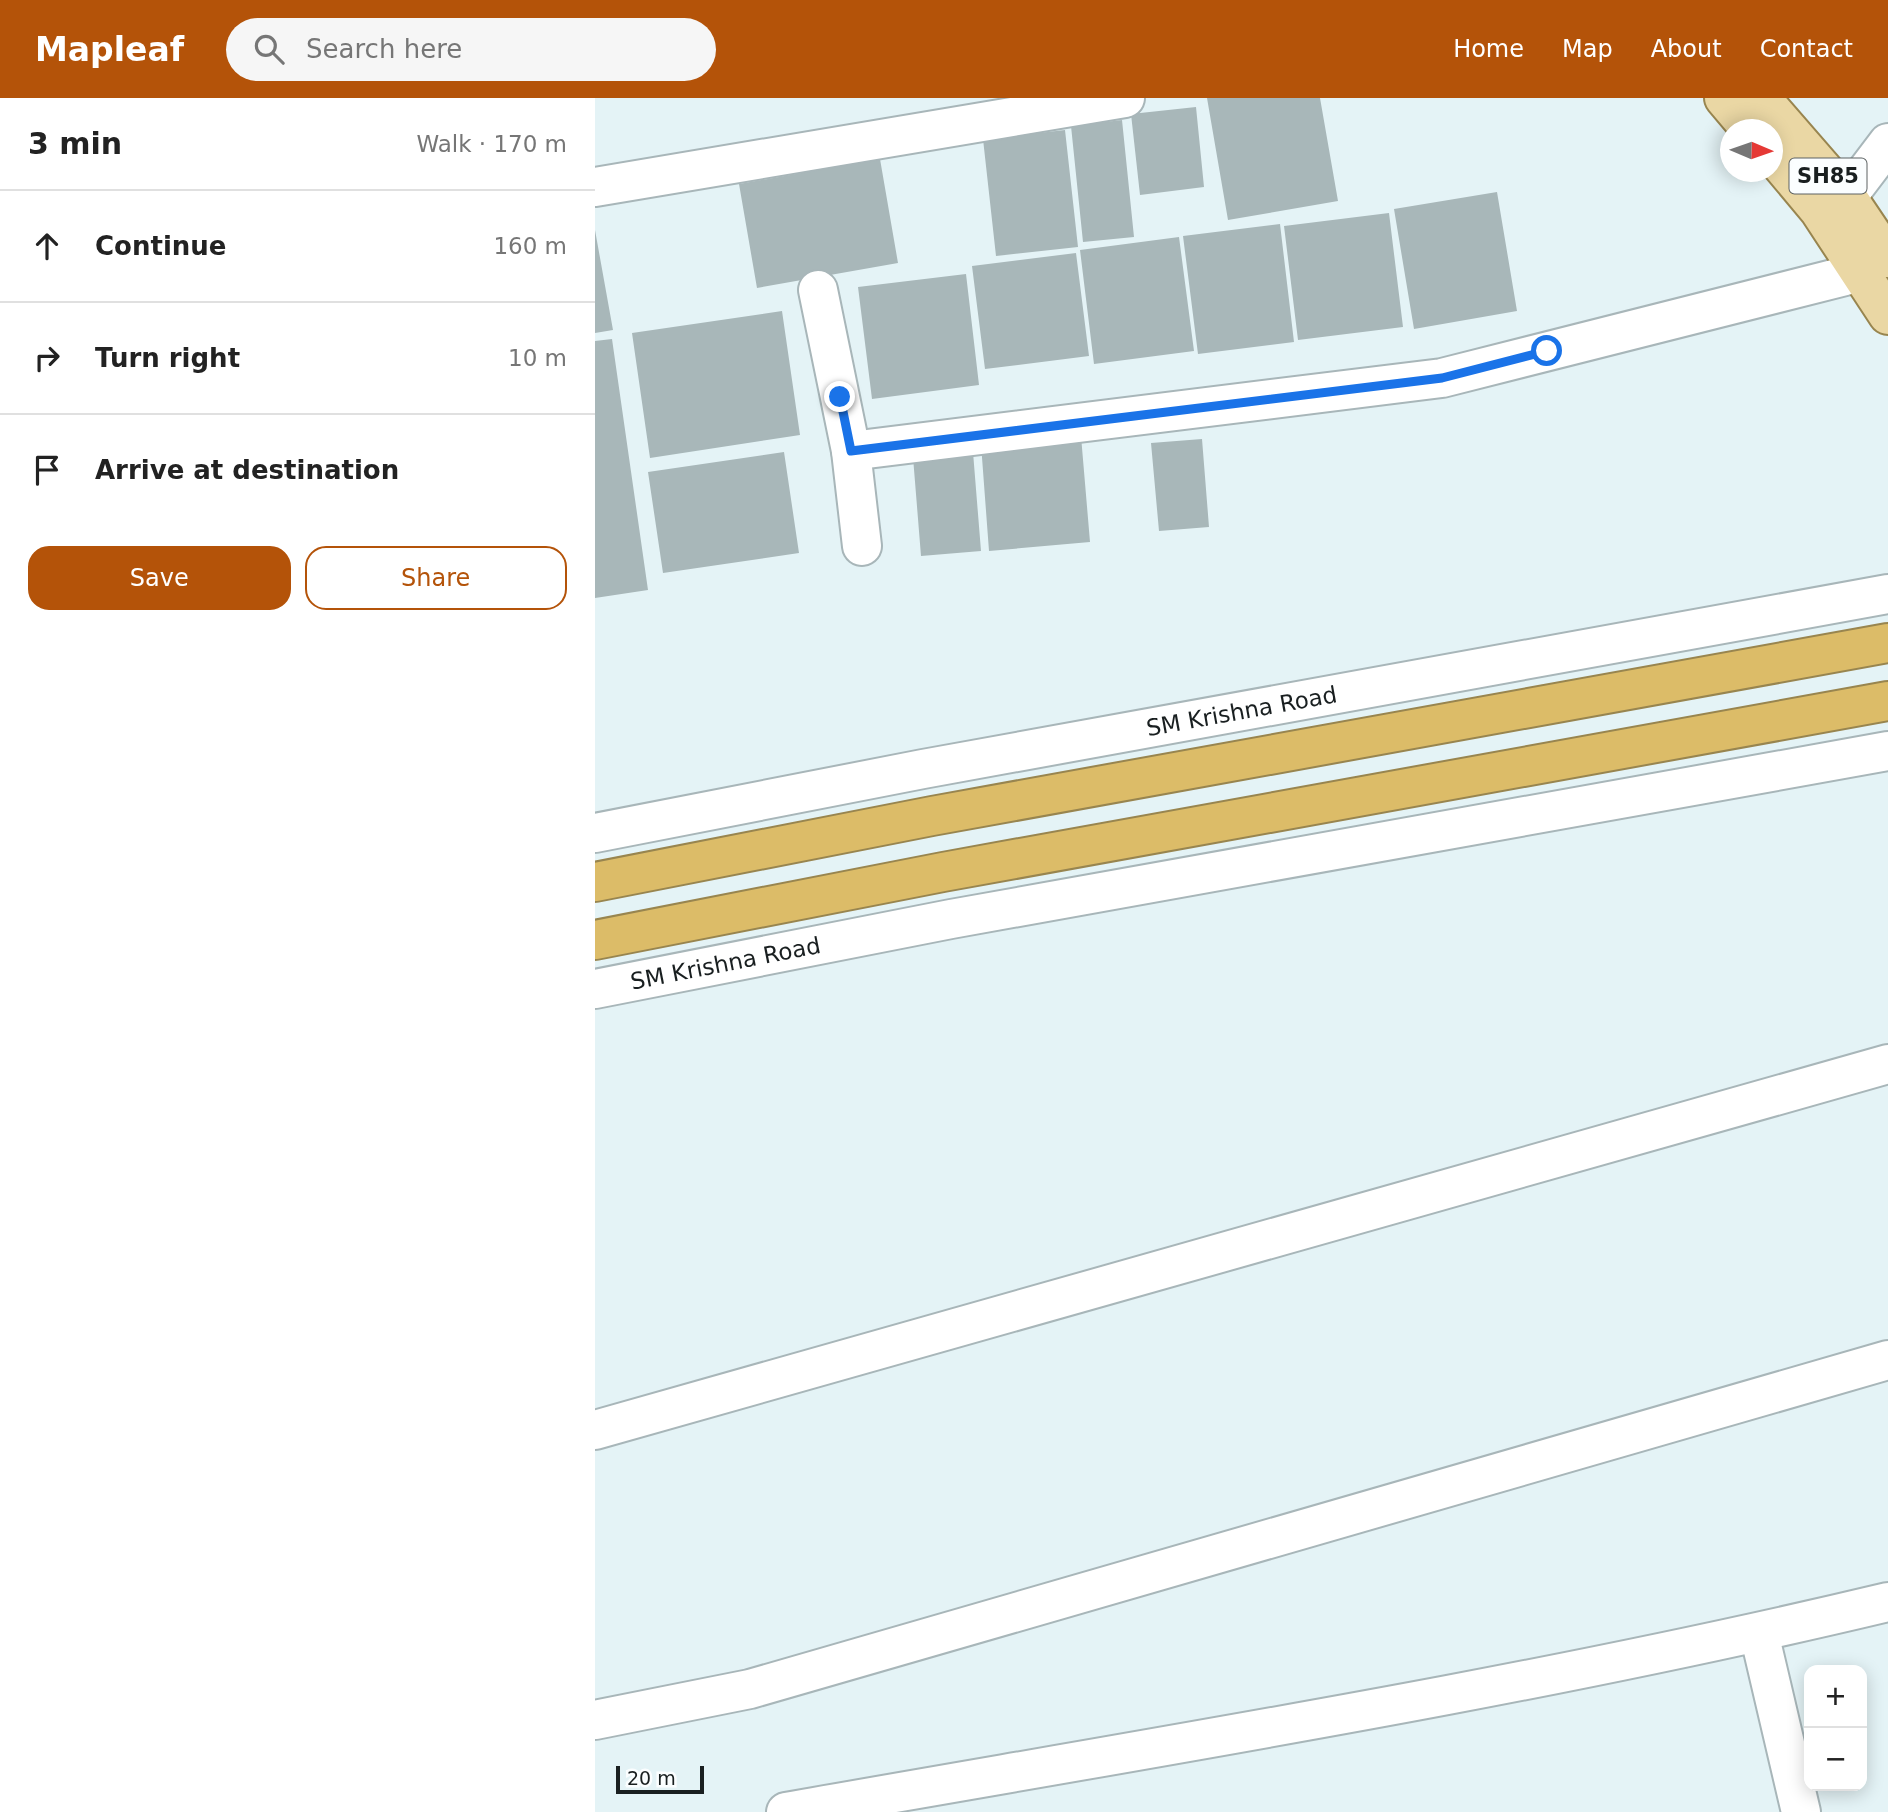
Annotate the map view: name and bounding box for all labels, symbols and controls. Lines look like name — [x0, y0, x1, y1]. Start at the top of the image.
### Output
search box — [226, 18, 716, 81]
text: Mapleaf — [35, 30, 184, 69]
icon: search — [250, 30, 288, 68]
text: Search here — [306, 34, 462, 64]
text: Home — [1453, 35, 1524, 63]
text: Map — [1562, 35, 1613, 63]
text: About — [1651, 35, 1722, 63]
text: Contact — [1760, 35, 1853, 63]
north arrow — [1720, 119, 1783, 182]
text: 3 min — [28, 126, 122, 161]
text: Walk · 170 m — [416, 131, 567, 157]
road number: SH85 — [1789, 158, 1867, 194]
icon: ahead — [28, 227, 66, 265]
text: Continue — [95, 231, 226, 261]
text: 160 m — [493, 233, 567, 259]
route start — [1531, 335, 1562, 366]
icon: right — [28, 339, 66, 377]
text: Turn right — [95, 343, 240, 373]
text: 10 m — [508, 345, 567, 371]
route end — [824, 381, 855, 412]
icon: arrive — [28, 451, 66, 489]
text: Arrive at destination — [95, 455, 399, 485]
button: Save — [28, 546, 291, 610]
button: Share — [305, 546, 567, 610]
street label: SM Krishna Road — [1144, 681, 1339, 741]
street label: SM Krishna Road — [628, 932, 823, 995]
map controls — [1804, 1665, 1867, 1791]
button: + — [1804, 1665, 1867, 1728]
button: − — [1804, 1728, 1867, 1791]
scale bar — [616, 1763, 703, 1795]
text: 20 m — [627, 1767, 676, 1789]

